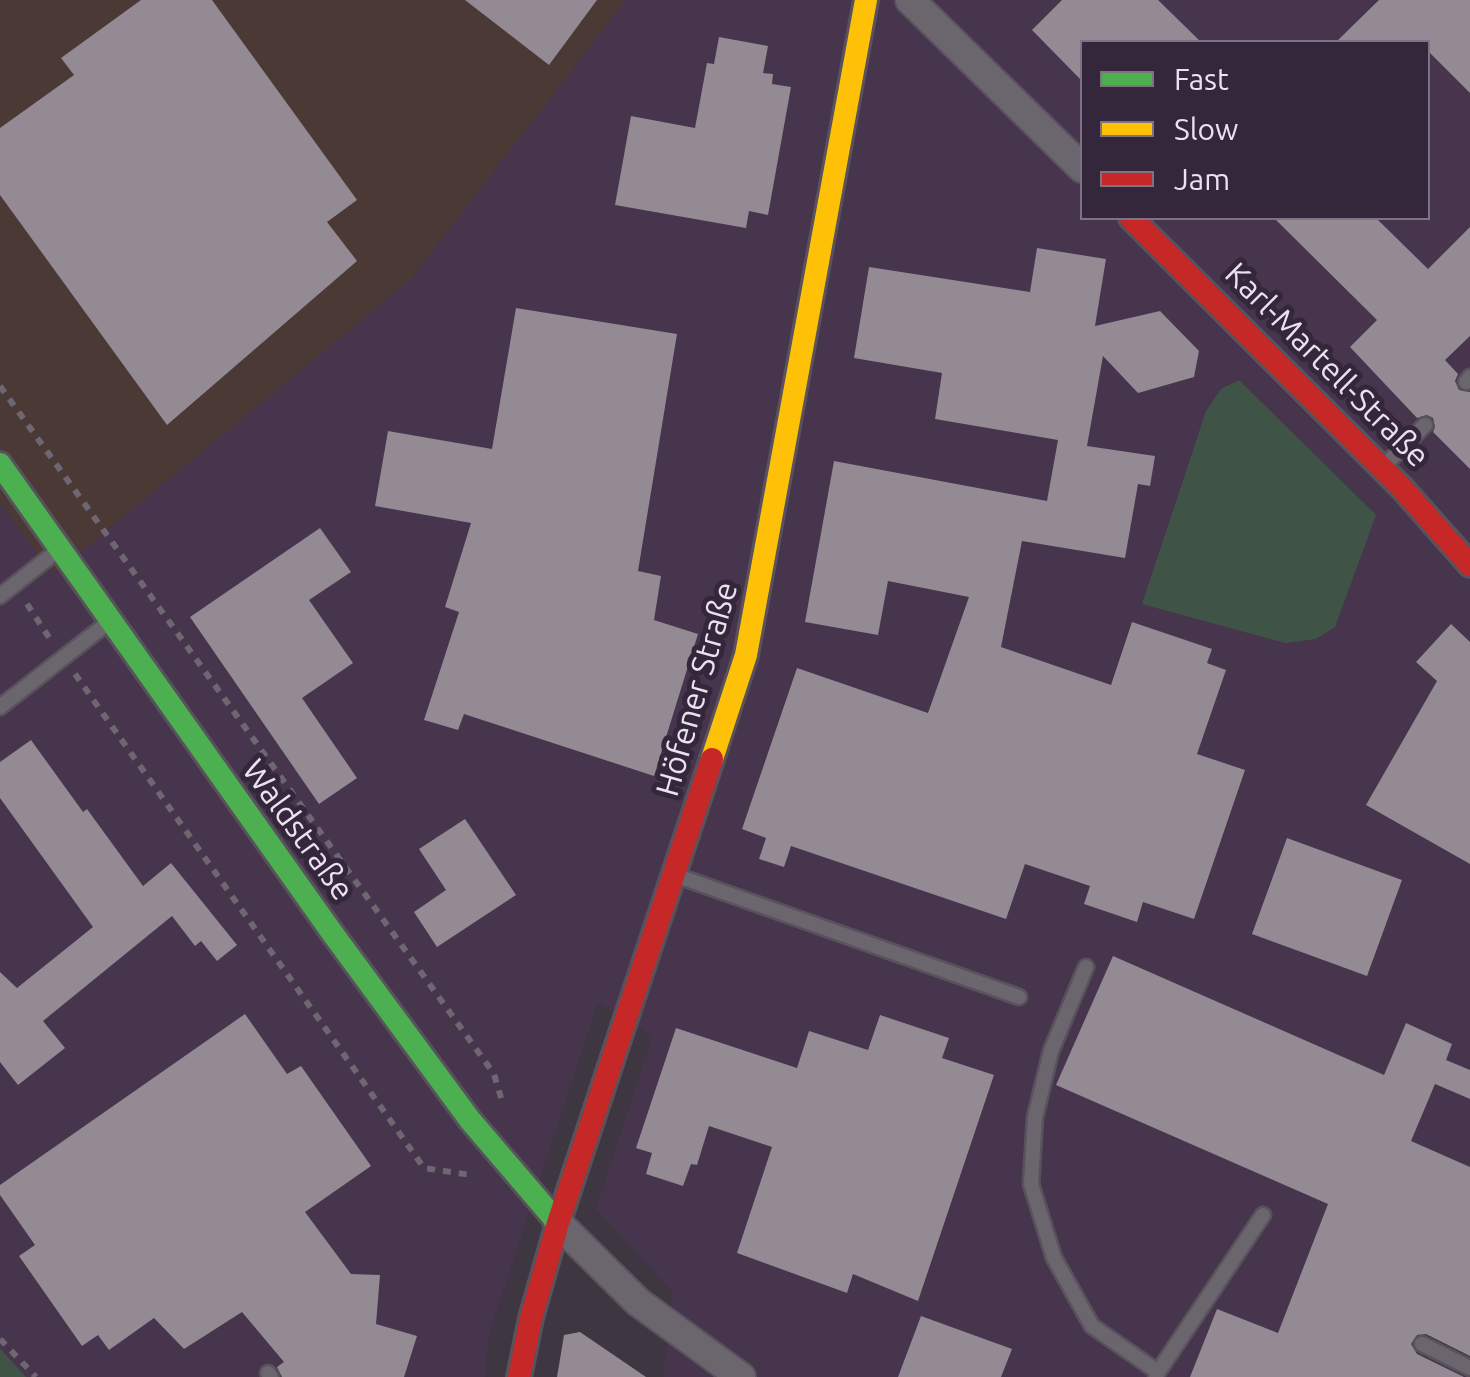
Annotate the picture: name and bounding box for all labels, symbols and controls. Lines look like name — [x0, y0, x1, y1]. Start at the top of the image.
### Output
legend — [1080, 40, 1430, 220]
text: Fast — [1174, 62, 1229, 96]
text: Slow — [1174, 112, 1238, 146]
text: Jam — [1174, 162, 1230, 196]
street label: Karl-Martell-Straße — [1217, 255, 1437, 475]
street label: Höfener Straße — [648, 577, 746, 801]
street label: Waldstraße — [234, 752, 362, 908]

